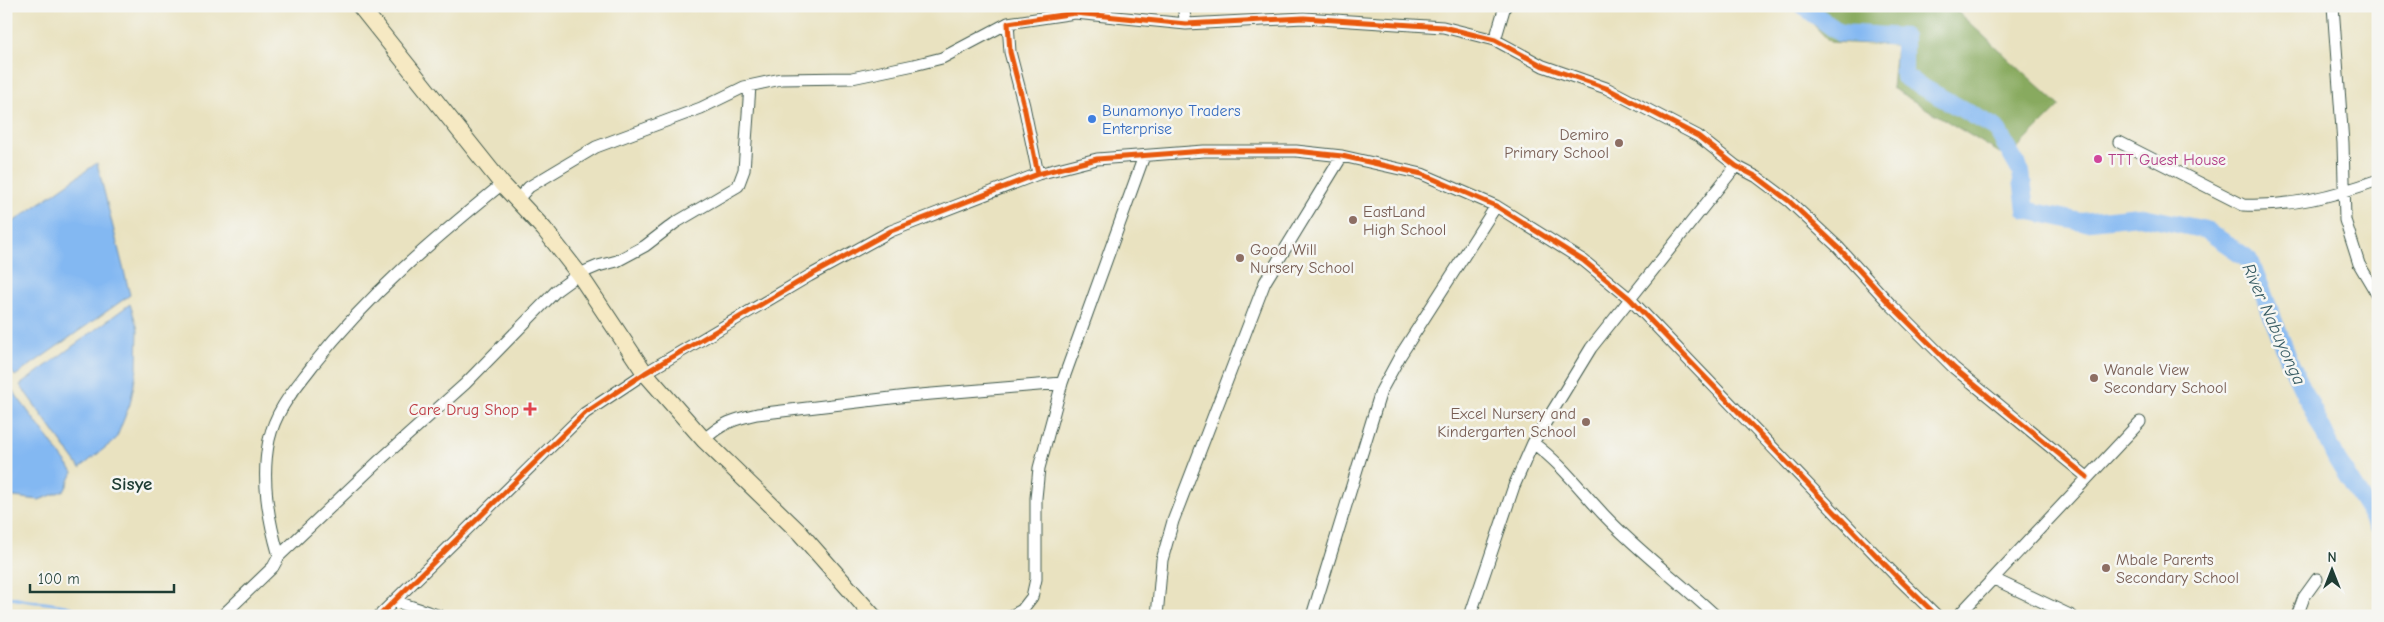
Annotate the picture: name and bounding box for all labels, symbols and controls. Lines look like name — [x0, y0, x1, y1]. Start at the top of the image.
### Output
place label: Bunamonyo Traders Enterprise — [1102, 102, 1241, 138]
marker: Bunamonyo Traders Enterprise — [1086, 113, 1098, 125]
place label: Demiro Primary School — [1504, 126, 1609, 162]
marker: Demiro Primary School — [1613, 137, 1625, 149]
place label: TTT Guest House — [2108, 151, 2226, 169]
marker: TTT Guest House — [2092, 153, 2104, 165]
place label: EastLand High School — [1363, 203, 1446, 239]
marker: EastLand High School — [1347, 214, 1359, 226]
place label: Good Will Nursery School — [1250, 241, 1354, 277]
marker: Good Will Nursery School — [1234, 252, 1246, 264]
water label: River Nabuyonga — [2237, 260, 2310, 388]
place label: Wanale View Secondary School — [2104, 361, 2227, 397]
marker: Wanale View Secondary School — [2088, 372, 2100, 384]
place label: Care Drug Shop — [409, 401, 519, 419]
marker: Care Drug Shop — [523, 402, 537, 416]
place label: Excel Nursery and Kindergarten School — [1437, 405, 1576, 441]
marker: Excel Nursery and Kindergarten School — [1580, 416, 1592, 428]
district label: Sisye — [112, 473, 152, 495]
north arrow — [2306, 544, 2356, 594]
text: N — [2327, 549, 2337, 566]
place label: Mbale Parents Secondary School — [2116, 551, 2239, 587]
scale bar — [30, 562, 174, 594]
marker: Mbale Parents Secondary School — [2100, 562, 2112, 574]
text: 100 m — [38, 570, 80, 588]

